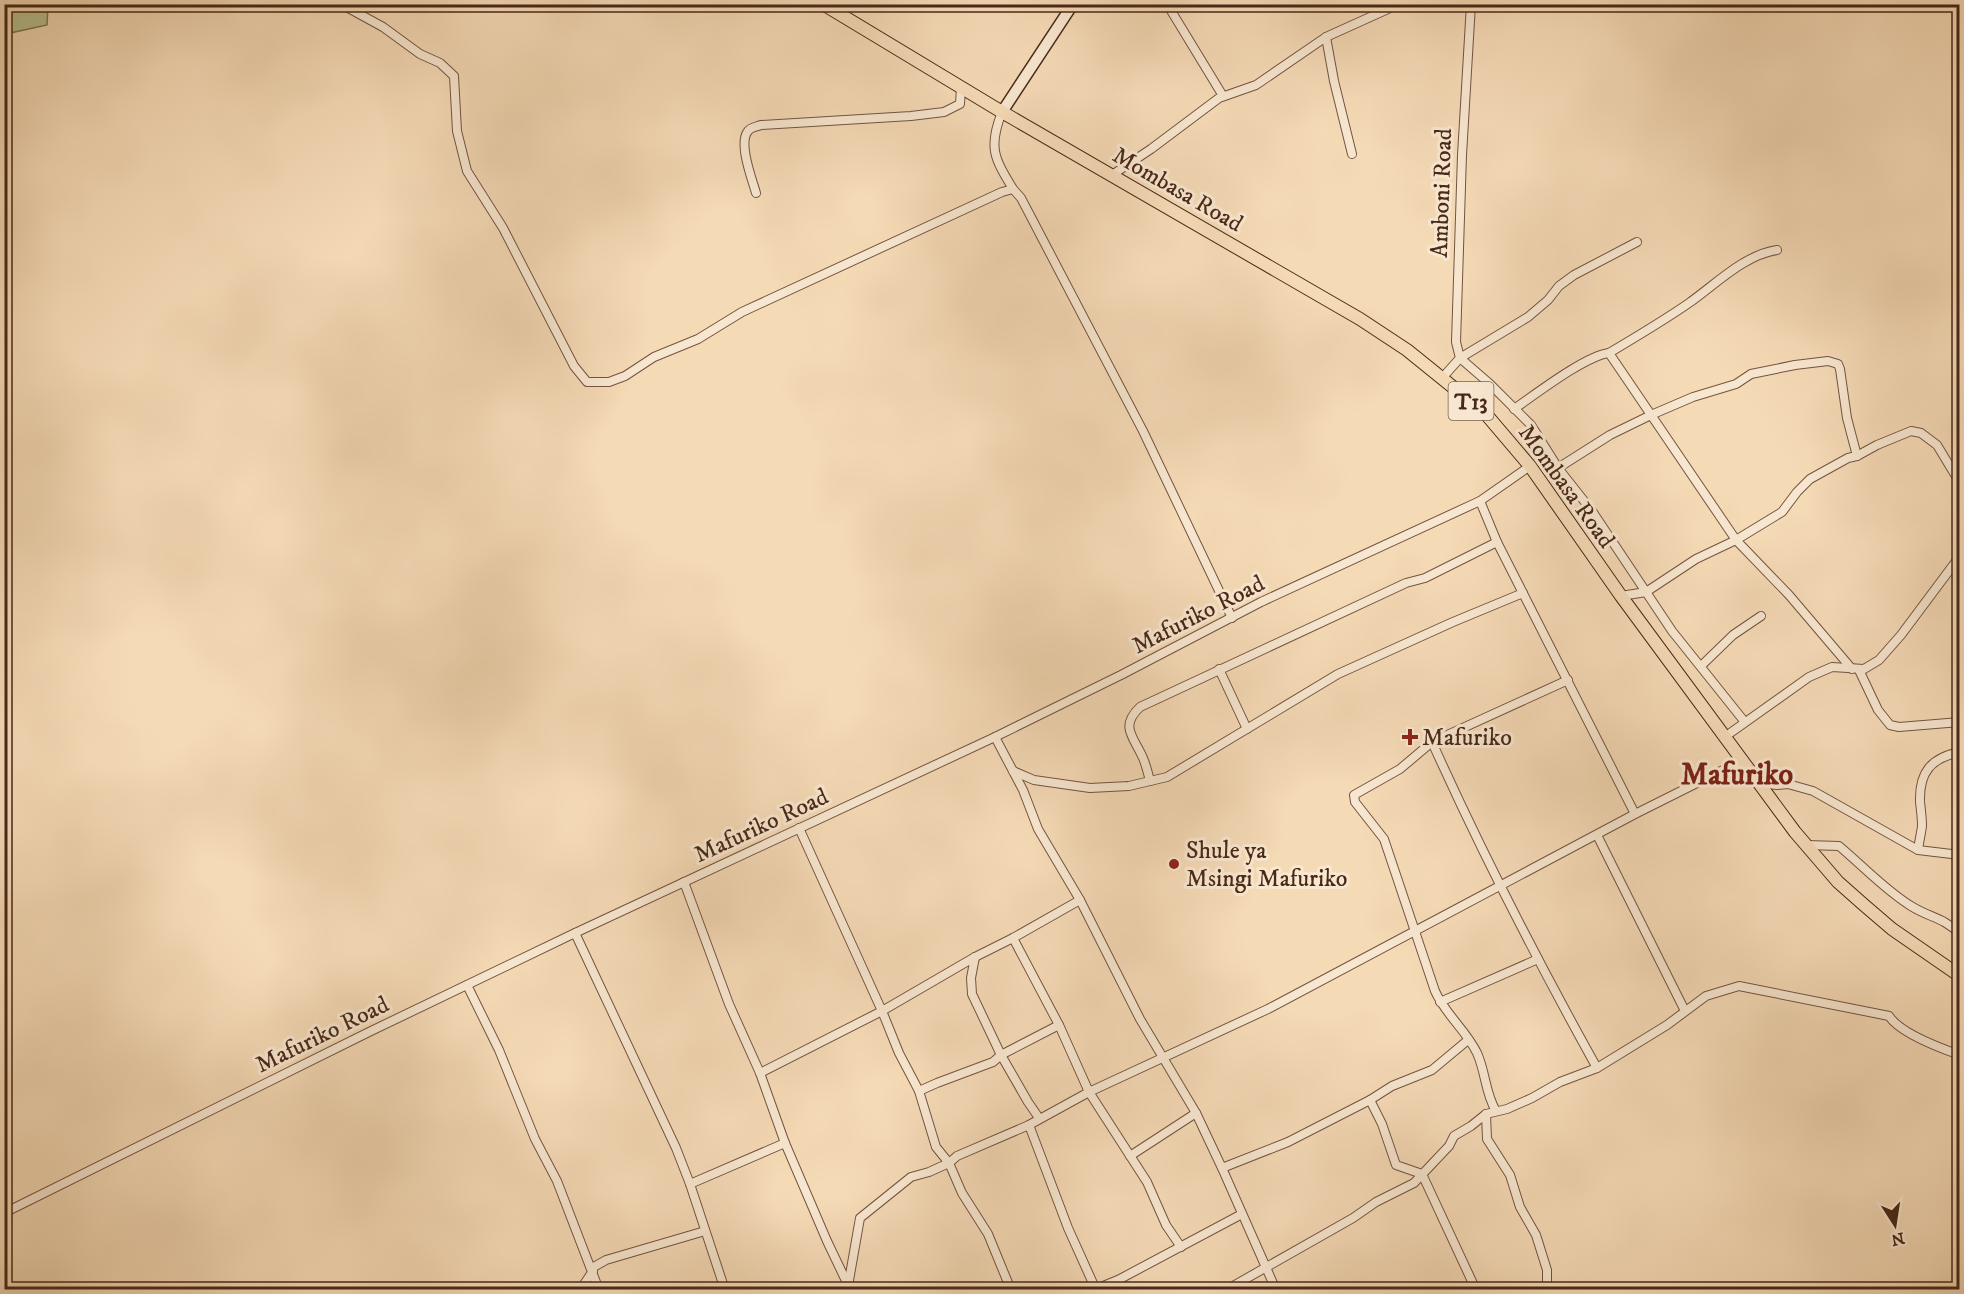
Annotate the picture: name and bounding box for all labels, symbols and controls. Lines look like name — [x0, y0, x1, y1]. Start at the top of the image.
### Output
street label: Amboni Road — [1425, 128, 1459, 258]
street label: Mombasa Road — [1107, 140, 1248, 239]
road number: T13 — [1448, 382, 1494, 420]
street label: Mombasa Road — [1511, 419, 1621, 554]
street label: Mafuriko Road — [1127, 569, 1270, 661]
place label: Mafuriko — [1422, 723, 1512, 753]
marker: Mafuriko — [1403, 730, 1417, 744]
district label: Mafuriko — [1681, 757, 1793, 794]
street label: Mafuriko Road — [690, 782, 833, 870]
place label: Shule ya Msingi Mafuriko — [1186, 836, 1348, 894]
marker: Shule ya Msingi Mafuriko — [1167, 857, 1181, 871]
street label: Mafuriko Road — [251, 990, 394, 1080]
north arrow — [1865, 1195, 1925, 1255]
text: N — [1889, 1228, 1906, 1250]

